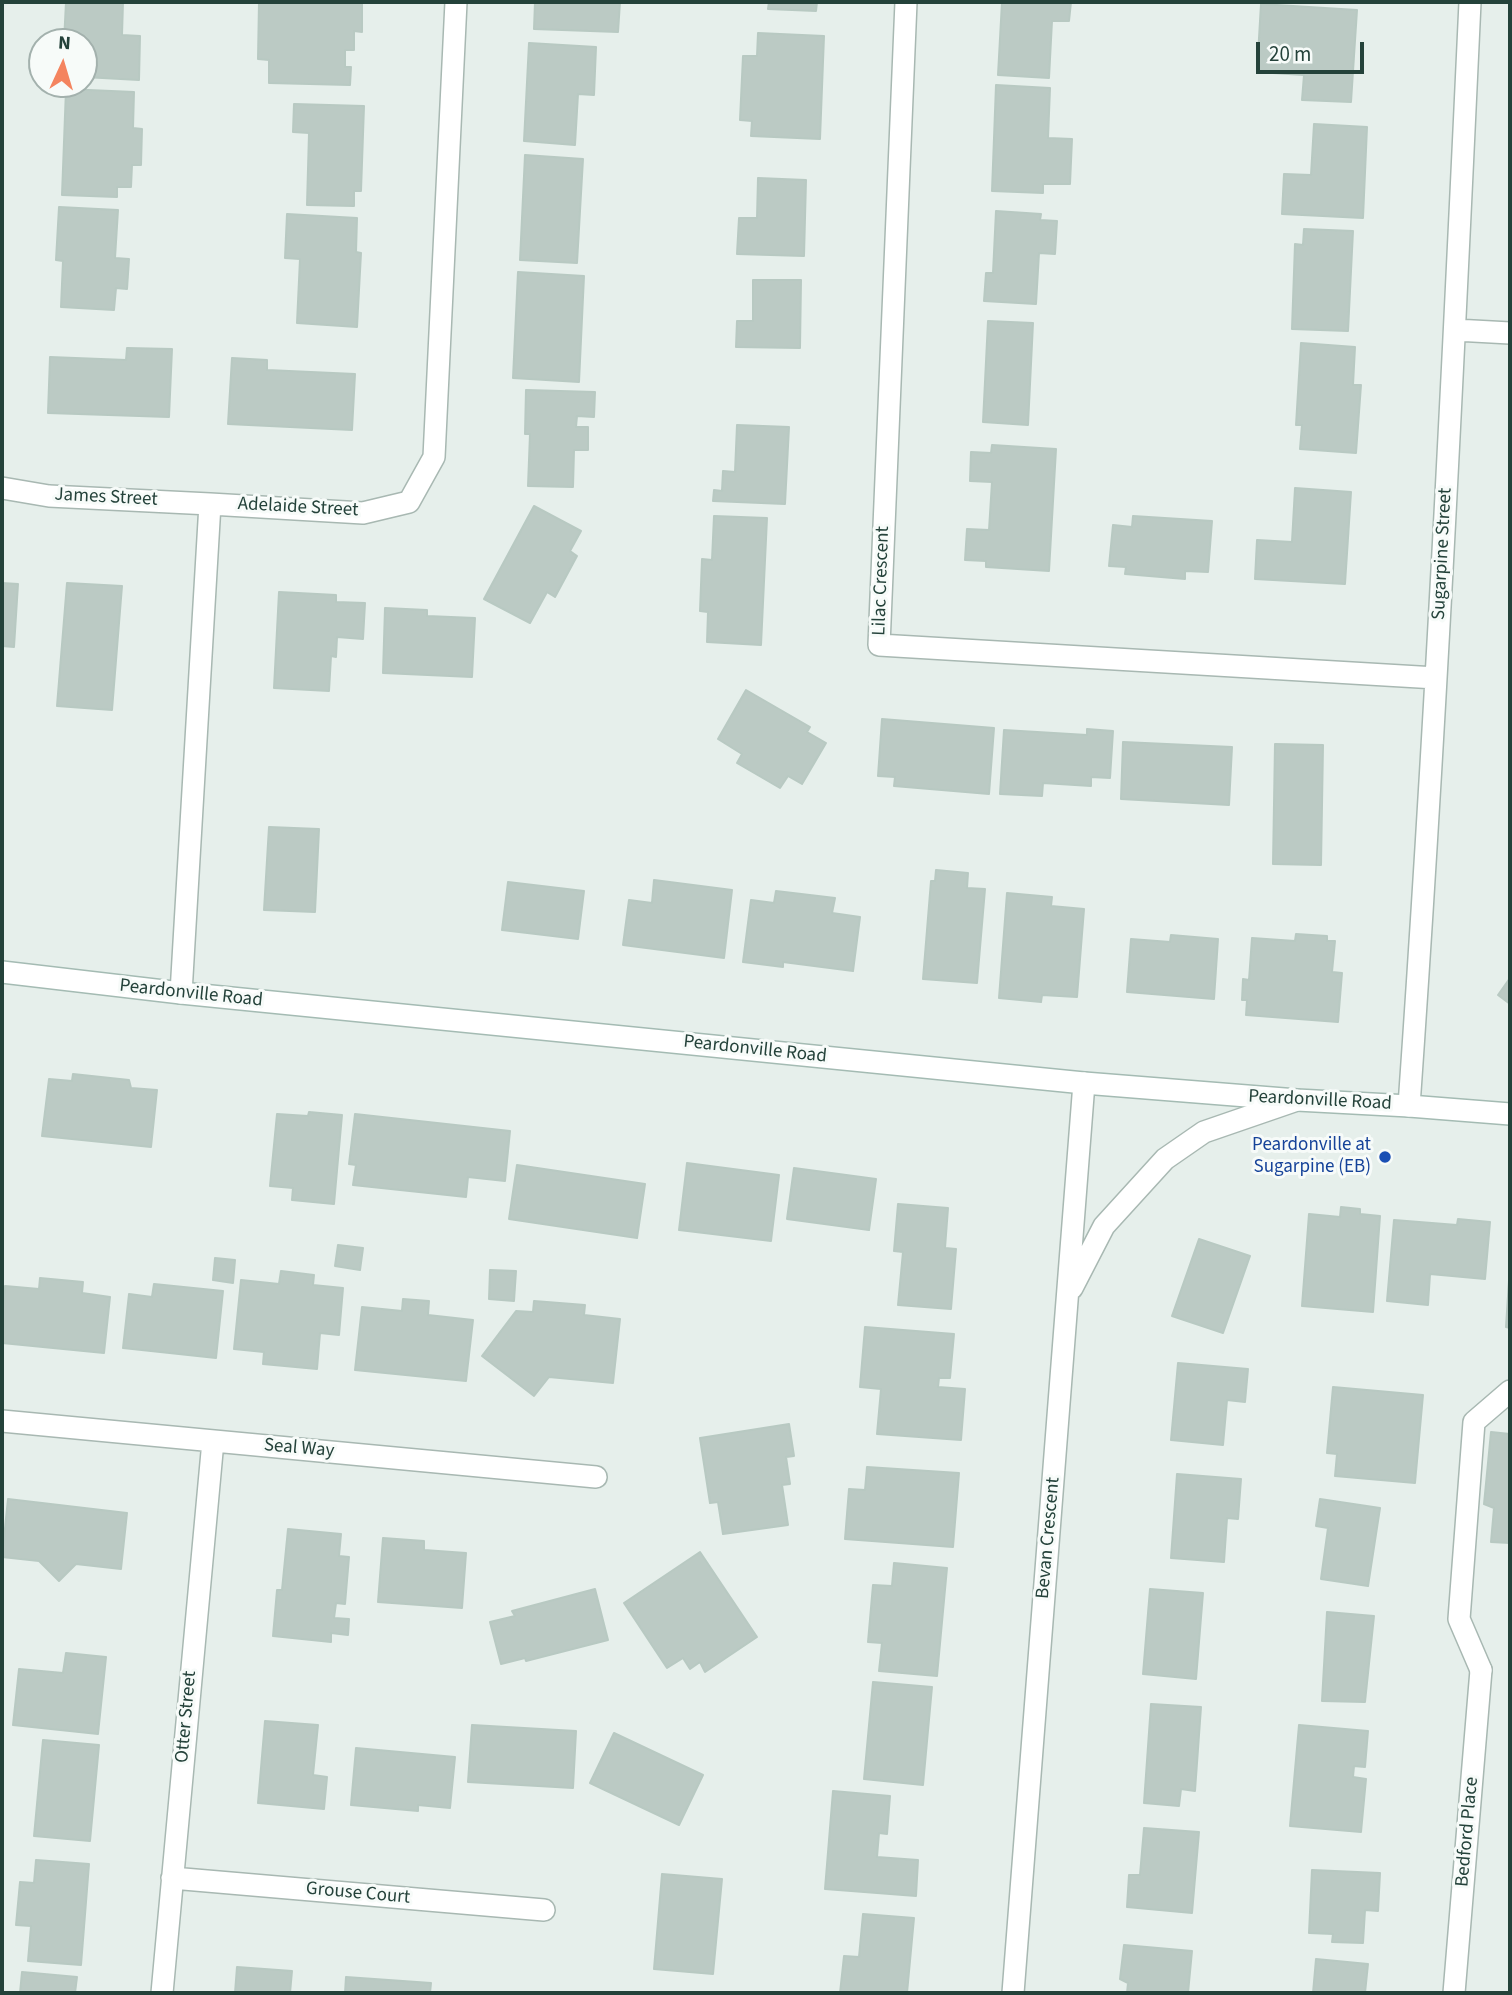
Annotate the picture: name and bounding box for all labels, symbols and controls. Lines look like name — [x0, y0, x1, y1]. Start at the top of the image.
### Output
north arrow — [28, 28, 98, 98]
scale bar — [1260, 28, 1368, 72]
text: N — [57, 30, 72, 57]
text: 20 m — [1269, 39, 1311, 69]
street label: James Street — [54, 484, 158, 512]
street label: Sugarpine Street — [1428, 487, 1458, 621]
street label: Adelaide Street — [237, 493, 359, 523]
street label: Lilac Crescent — [869, 526, 895, 636]
street label: Peardonville Road — [118, 975, 264, 1013]
street label: Peardonville Road — [682, 1031, 828, 1069]
street label: Peardonville Road — [1248, 1086, 1392, 1116]
place label: Peardonville at Sugarpine (EB) — [1252, 1135, 1371, 1179]
marker: Peardonville at Sugarpine (EB) — [1377, 1149, 1393, 1165]
street label: Seal Way — [263, 1435, 335, 1463]
street label: Bevan Crescent — [1032, 1476, 1066, 1600]
street label: Otter Street — [172, 1670, 202, 1764]
street label: Bedford Place — [1452, 1776, 1484, 1888]
street label: Grouse Court — [305, 1878, 411, 1910]

